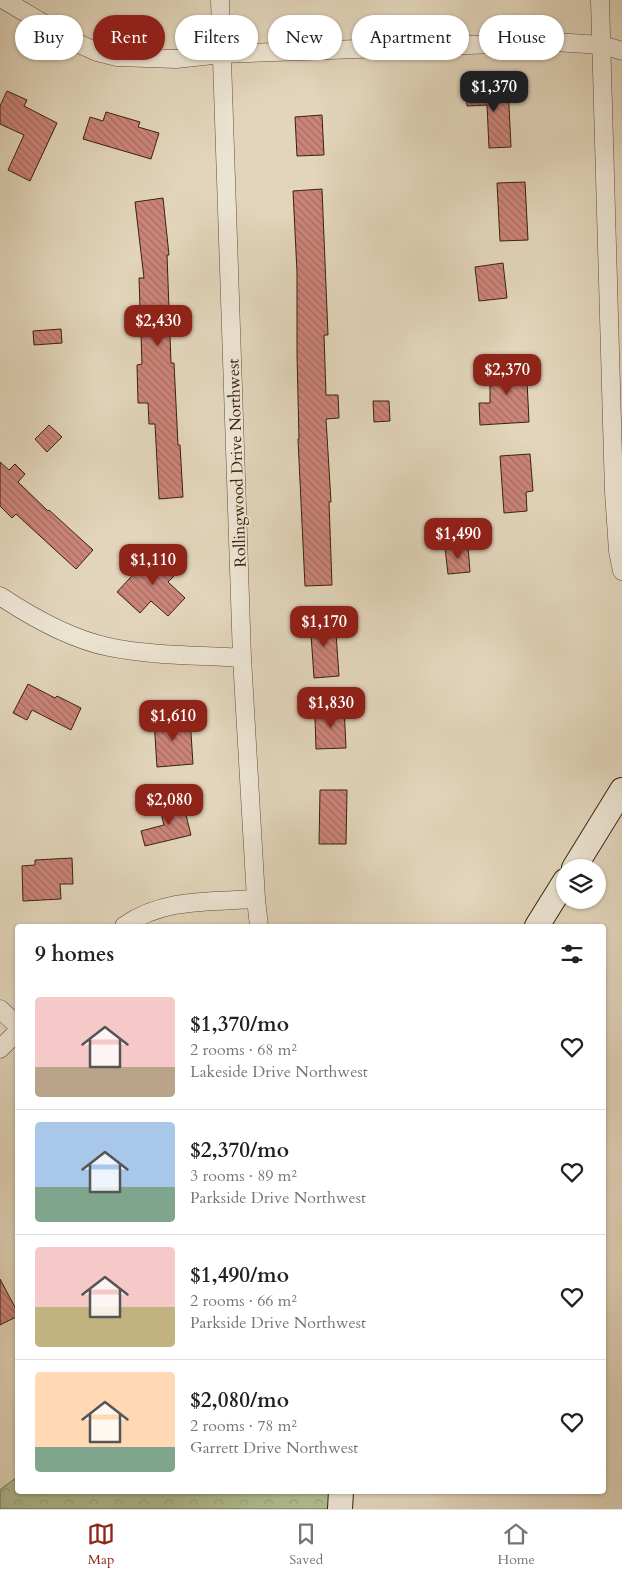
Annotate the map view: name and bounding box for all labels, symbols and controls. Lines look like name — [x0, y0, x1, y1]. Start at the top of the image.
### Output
chip: Buy — [15, 15, 83, 60]
chip: Rent — [93, 15, 165, 60]
chip: Filters — [175, 15, 258, 60]
chip: New — [268, 15, 342, 60]
chip: Apartment — [352, 15, 469, 60]
chip: House — [479, 15, 564, 60]
pin: $1,370 — [453, 70, 535, 113]
text: $1,370 — [471, 76, 517, 98]
pin: $2,430 — [117, 304, 199, 347]
text: $2,430 — [135, 310, 181, 332]
pin: $2,370 — [466, 354, 548, 396]
street label: Rollingwood Drive Northwest — [222, 358, 252, 568]
text: $2,370 — [484, 359, 530, 381]
pin: $1,490 — [417, 518, 499, 560]
text: $1,490 — [435, 523, 481, 545]
pin: $1,110 — [112, 544, 194, 586]
text: $1,110 — [130, 549, 176, 571]
pin: $1,170 — [283, 606, 365, 648]
text: $1,170 — [301, 611, 347, 633]
pin: $1,830 — [290, 686, 372, 729]
text: $1,830 — [308, 692, 354, 714]
pin: $1,610 — [132, 700, 214, 742]
text: $1,610 — [150, 705, 196, 727]
pin: $2,080 — [128, 784, 210, 826]
text: $2,080 — [146, 789, 192, 811]
map controls — [556, 859, 606, 909]
button: layers — [556, 859, 606, 909]
text: 9 homes — [35, 940, 114, 969]
icon: filters — [558, 940, 586, 968]
text: $1,370/mo — [190, 1010, 289, 1039]
icon: home — [75, 1017, 135, 1077]
icon: heart — [558, 1033, 586, 1061]
text: 2 rooms · 68 m² — [190, 1039, 297, 1061]
text: Lakeside Drive Northwest — [190, 1061, 368, 1083]
text: $2,370/mo — [190, 1136, 289, 1165]
icon: home — [75, 1142, 135, 1202]
icon: heart — [558, 1158, 586, 1186]
text: 3 rooms · 89 m² — [190, 1165, 297, 1187]
text: Parkside Drive Northwest — [190, 1187, 366, 1209]
text: $1,490/mo — [190, 1261, 289, 1290]
icon: home — [75, 1267, 135, 1327]
icon: heart — [558, 1283, 586, 1311]
text: 2 rooms · 66 m² — [190, 1290, 297, 1312]
text: Parkside Drive Northwest — [190, 1312, 366, 1334]
text: $2,080/mo — [190, 1386, 289, 1415]
icon: home — [75, 1392, 135, 1452]
icon: heart — [558, 1408, 586, 1436]
text: 2 rooms · 78 m² — [190, 1415, 297, 1437]
text: Garrett Drive Northwest — [190, 1437, 358, 1459]
tab: Map — [87, 1520, 115, 1569]
tab: Saved — [289, 1520, 323, 1569]
tab: Home — [497, 1520, 535, 1569]

